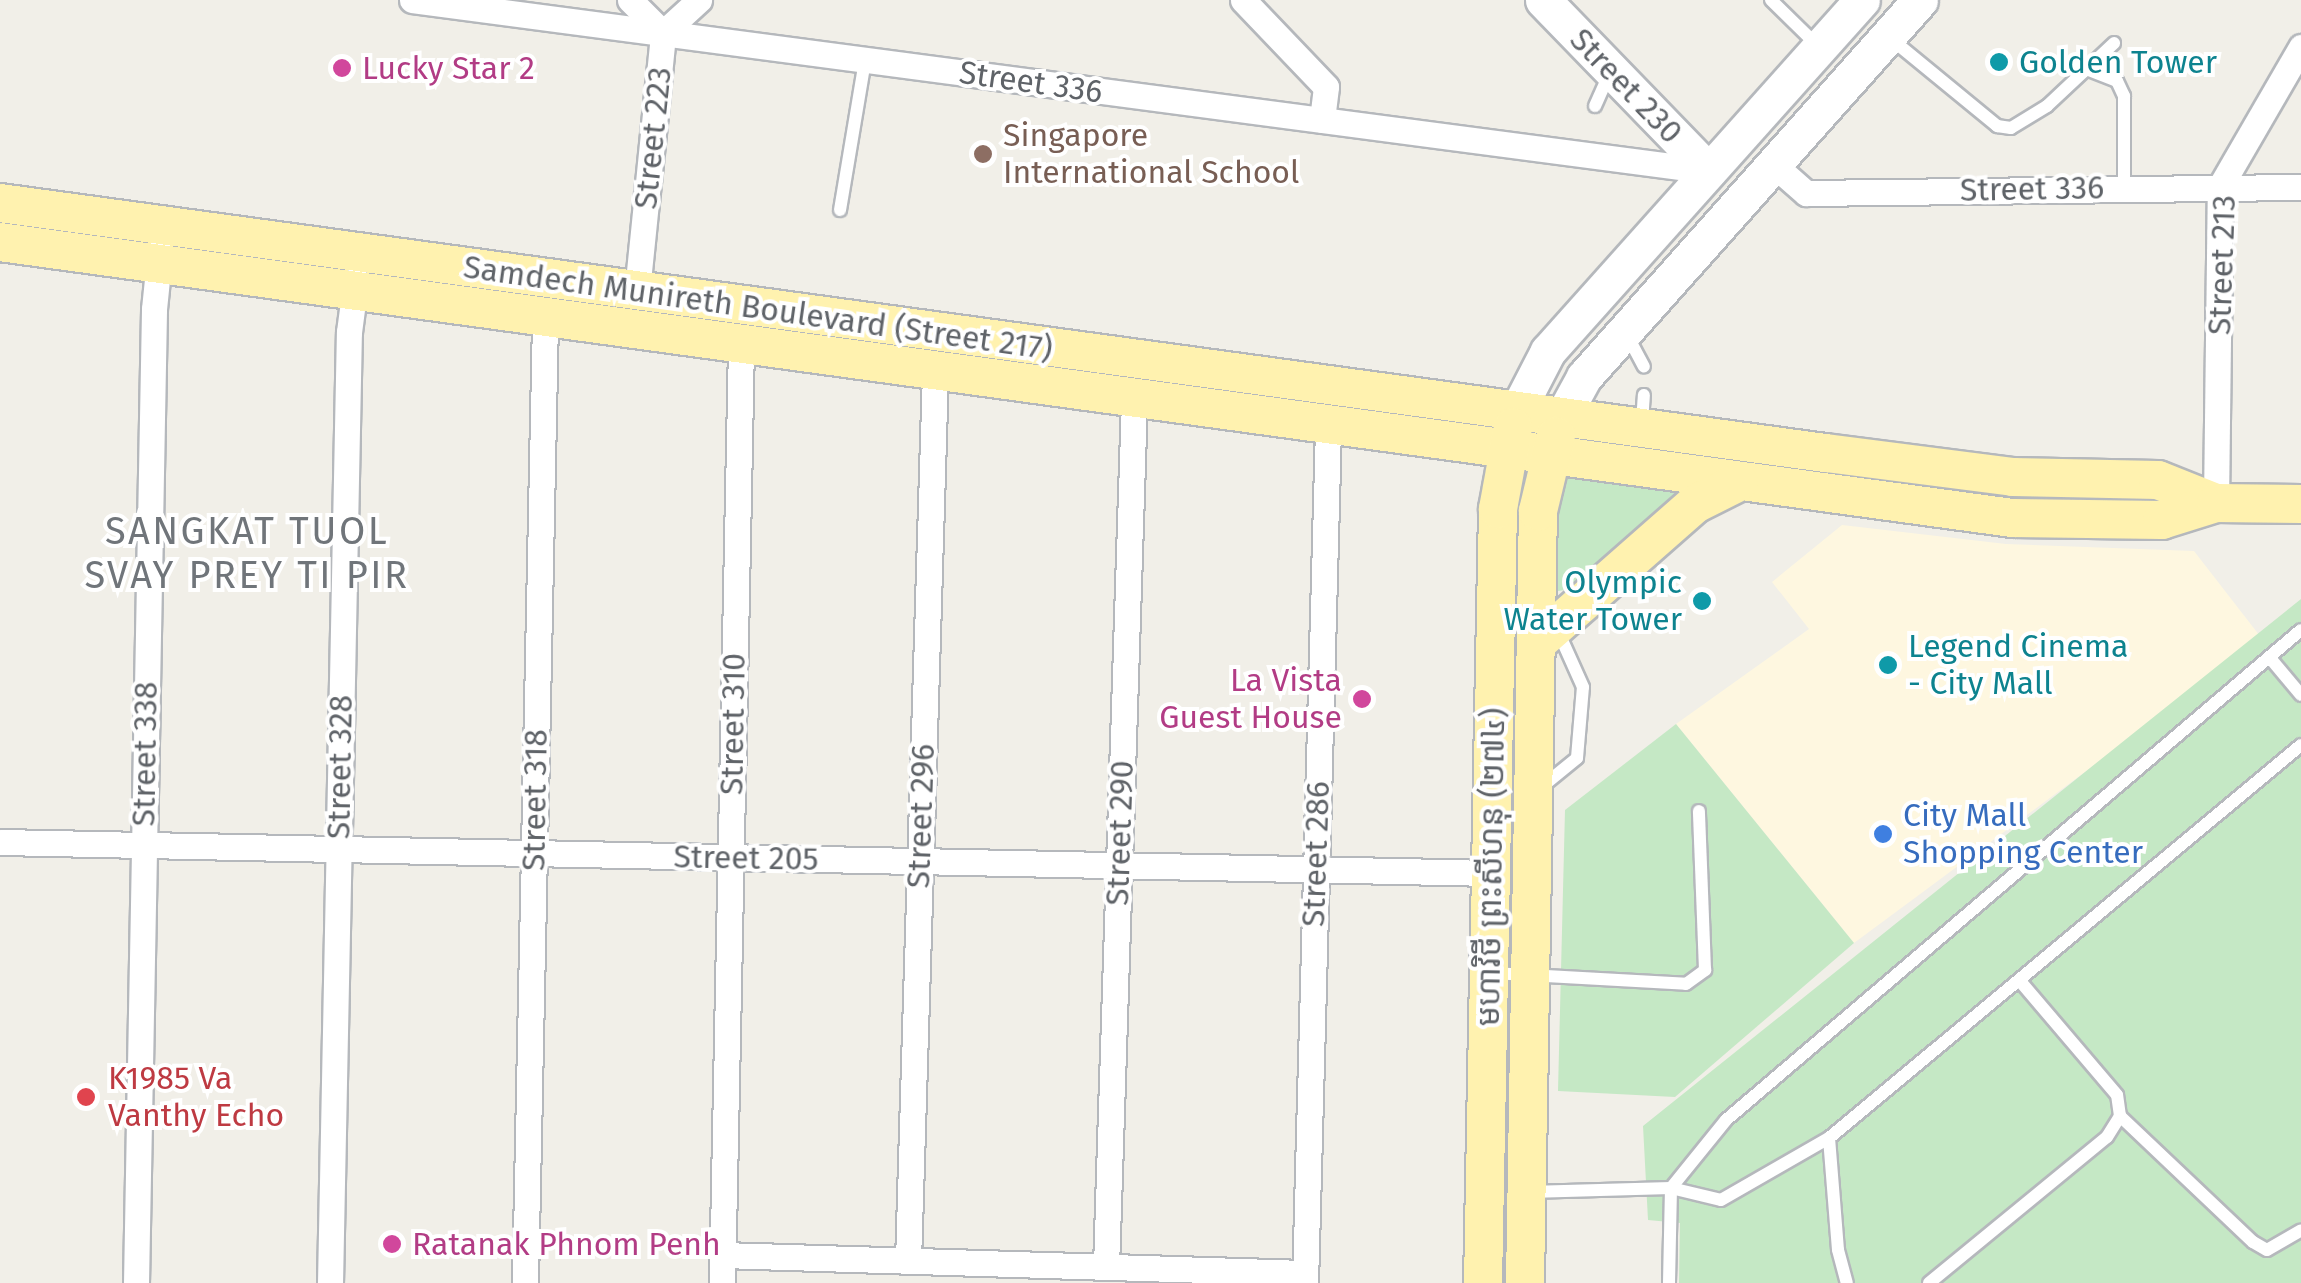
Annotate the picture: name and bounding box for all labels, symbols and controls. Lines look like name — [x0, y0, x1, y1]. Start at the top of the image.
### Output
street label: Street 230 — [1562, 21, 1690, 151]
place label: Golden Tower — [2019, 43, 2217, 81]
place label: Lucky Star 2 — [362, 49, 535, 87]
marker: Golden Tower — [1988, 51, 2010, 73]
street label: Street 336 — [957, 53, 1105, 111]
marker: Lucky Star 2 — [331, 57, 353, 79]
street label: Street 223 — [626, 65, 680, 211]
place label: Singapore International School — [1003, 117, 1299, 192]
marker: Singapore International School — [972, 143, 994, 165]
street label: Street 336 — [1960, 169, 2104, 209]
street label: Street 213 — [2200, 194, 2244, 336]
street label: Samdech Munireth Boulevard (Street 217) — [461, 248, 1055, 368]
district label: SANGKAT TUOL SVAY PREY TI PIR — [85, 509, 409, 598]
place label: Olympic Water Tower — [1504, 564, 1682, 639]
marker: Olympic Water Tower — [1691, 590, 1713, 612]
place label: Legend Cinema - City Mall — [1908, 628, 2128, 703]
street label: Street 310 — [713, 653, 753, 795]
marker: Legend Cinema - City Mall — [1877, 654, 1899, 676]
place label: La Vista Guest House — [1159, 662, 1342, 737]
street label: Street 338 — [125, 681, 165, 827]
marker: La Vista Guest House — [1351, 688, 1373, 710]
street label: Street 328 — [320, 694, 360, 840]
street label: មហាវិថី ព្រះសីហនុ (២៧៤) — [1469, 707, 1513, 1027]
street label: Street 318 — [515, 729, 555, 871]
street label: Street 296 — [899, 743, 943, 889]
street label: Street 290 — [1098, 760, 1142, 906]
street label: Street 286 — [1294, 780, 1338, 928]
place label: City Mall Shopping Center — [1903, 797, 2143, 872]
marker: City Mall Shopping Center — [1872, 823, 1894, 845]
street label: Street 205 — [673, 838, 819, 878]
place label: K1985 Va Vanthy Echo — [108, 1060, 284, 1135]
marker: K1985 Va Vanthy Echo — [73, 1084, 99, 1110]
place label: Ratanak Phnom Penh — [412, 1225, 721, 1263]
marker: Ratanak Phnom Penh — [381, 1233, 403, 1255]

